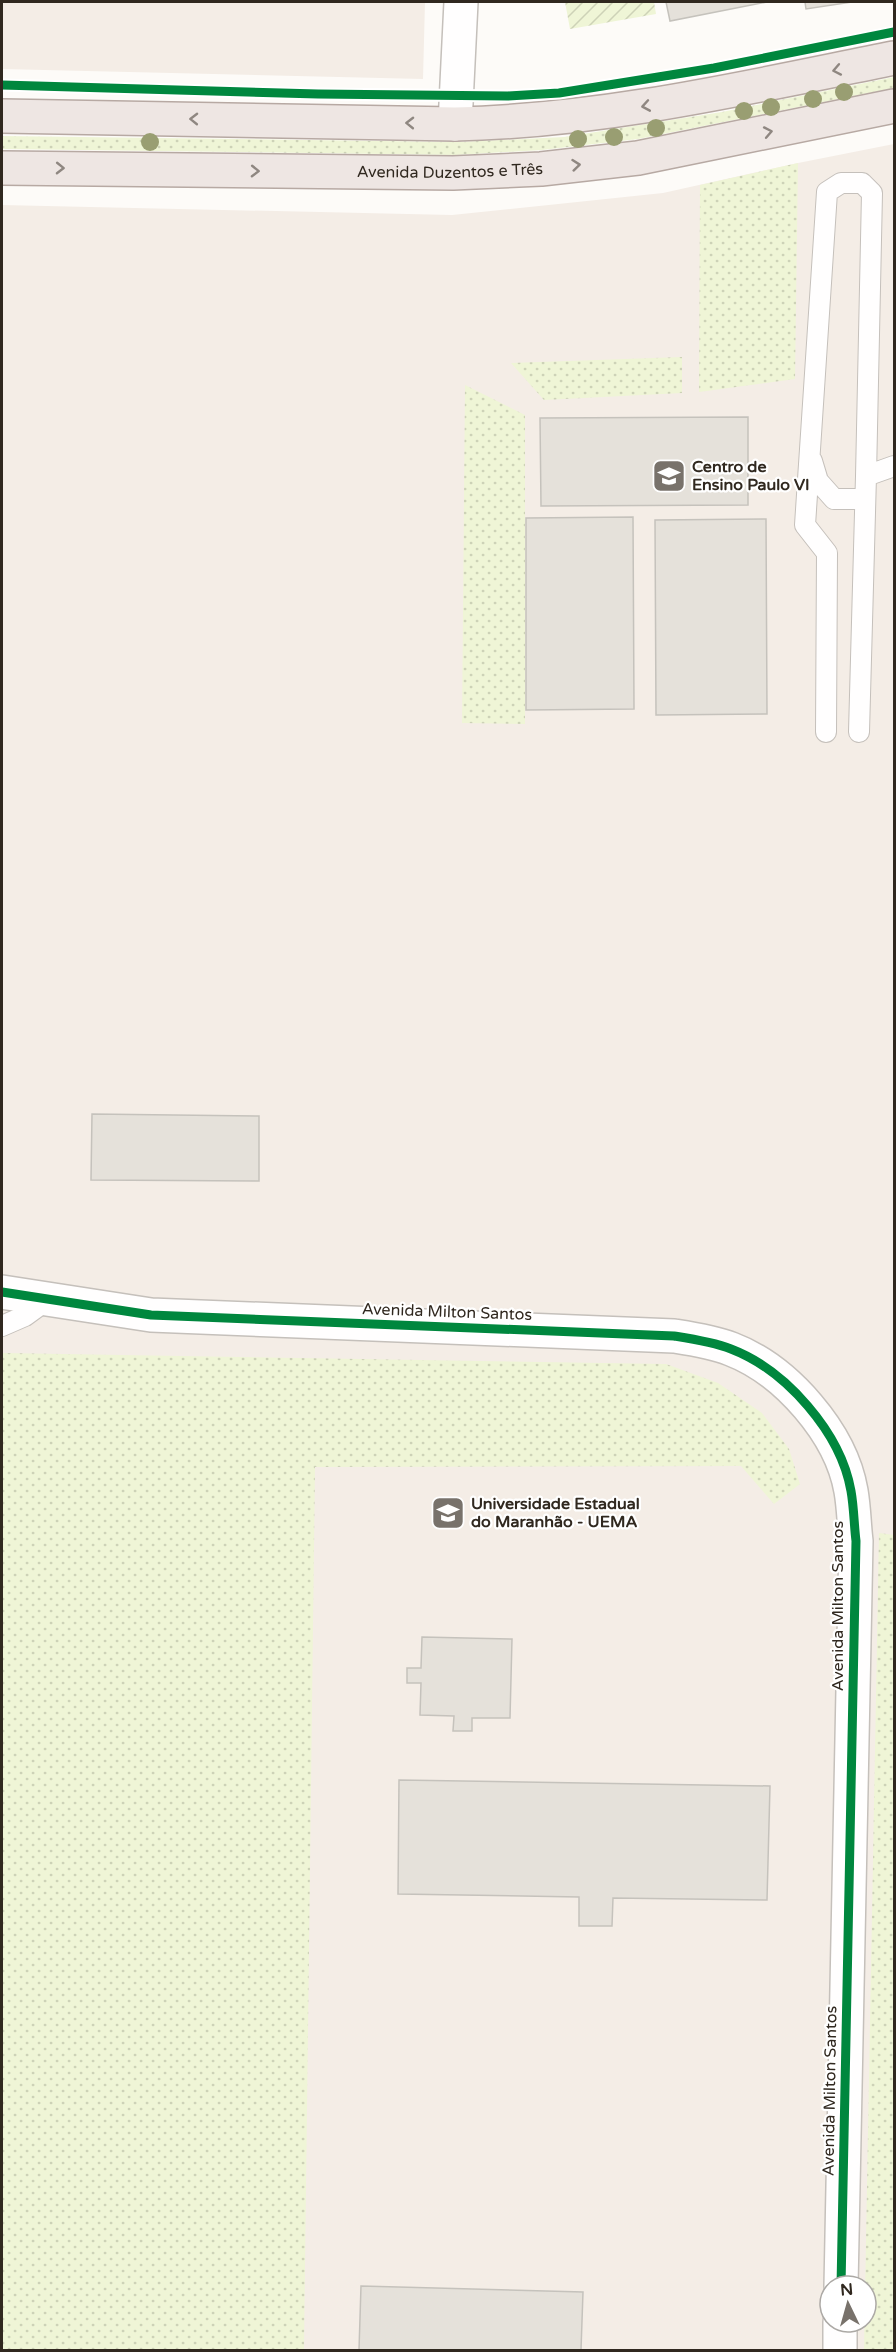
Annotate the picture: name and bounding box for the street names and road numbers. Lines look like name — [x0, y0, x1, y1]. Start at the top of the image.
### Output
street label: Avenida Duzentos e Três — [357, 159, 544, 183]
street label: Avenida Milton Santos — [361, 1299, 533, 1325]
street label: Avenida Milton Santos — [828, 1521, 848, 1691]
street label: Avenida Milton Santos — [819, 2006, 841, 2176]

